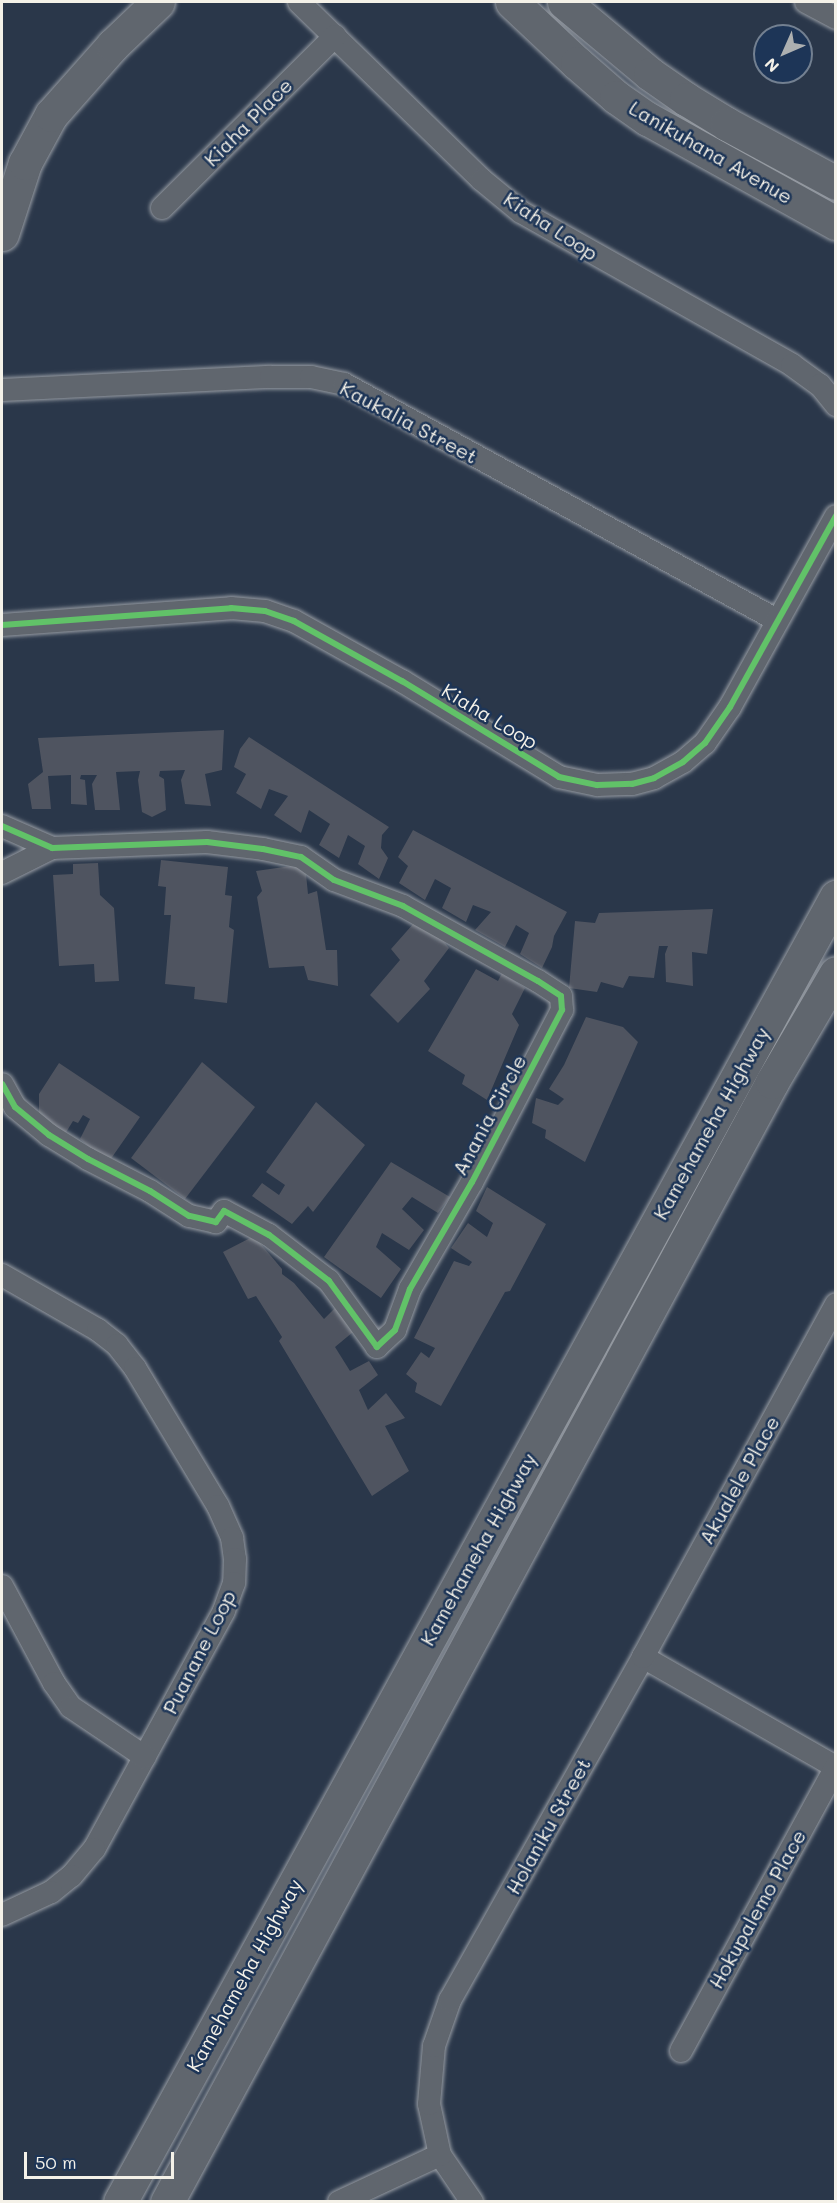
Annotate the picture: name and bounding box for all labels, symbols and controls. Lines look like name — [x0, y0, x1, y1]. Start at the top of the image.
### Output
north arrow — [753, 24, 813, 84]
text: N — [760, 54, 783, 77]
street label: Kiaha Place — [199, 73, 297, 171]
street label: Lanikuhana Avenue — [625, 95, 797, 209]
street label: Kiaha Loop — [499, 187, 603, 265]
street label: Kaukalia Street — [336, 376, 482, 468]
street label: Kiaha Loop — [438, 678, 542, 754]
street label: Kamehameha Highway — [648, 1022, 774, 1224]
street label: Anania Circle — [447, 1051, 531, 1179]
street label: Akualele Place — [694, 1412, 784, 1548]
street label: Kamehameha Highway — [415, 1448, 541, 1650]
street label: Puanane Loop — [158, 1586, 240, 1718]
street label: Holaniku Street — [501, 1754, 595, 1898]
street label: Hokupalemo Place — [703, 1825, 811, 1993]
street label: Kamehameha Highway — [181, 1874, 307, 2076]
scale bar — [27, 2140, 177, 2178]
text: 50 m — [35, 2150, 77, 2174]

